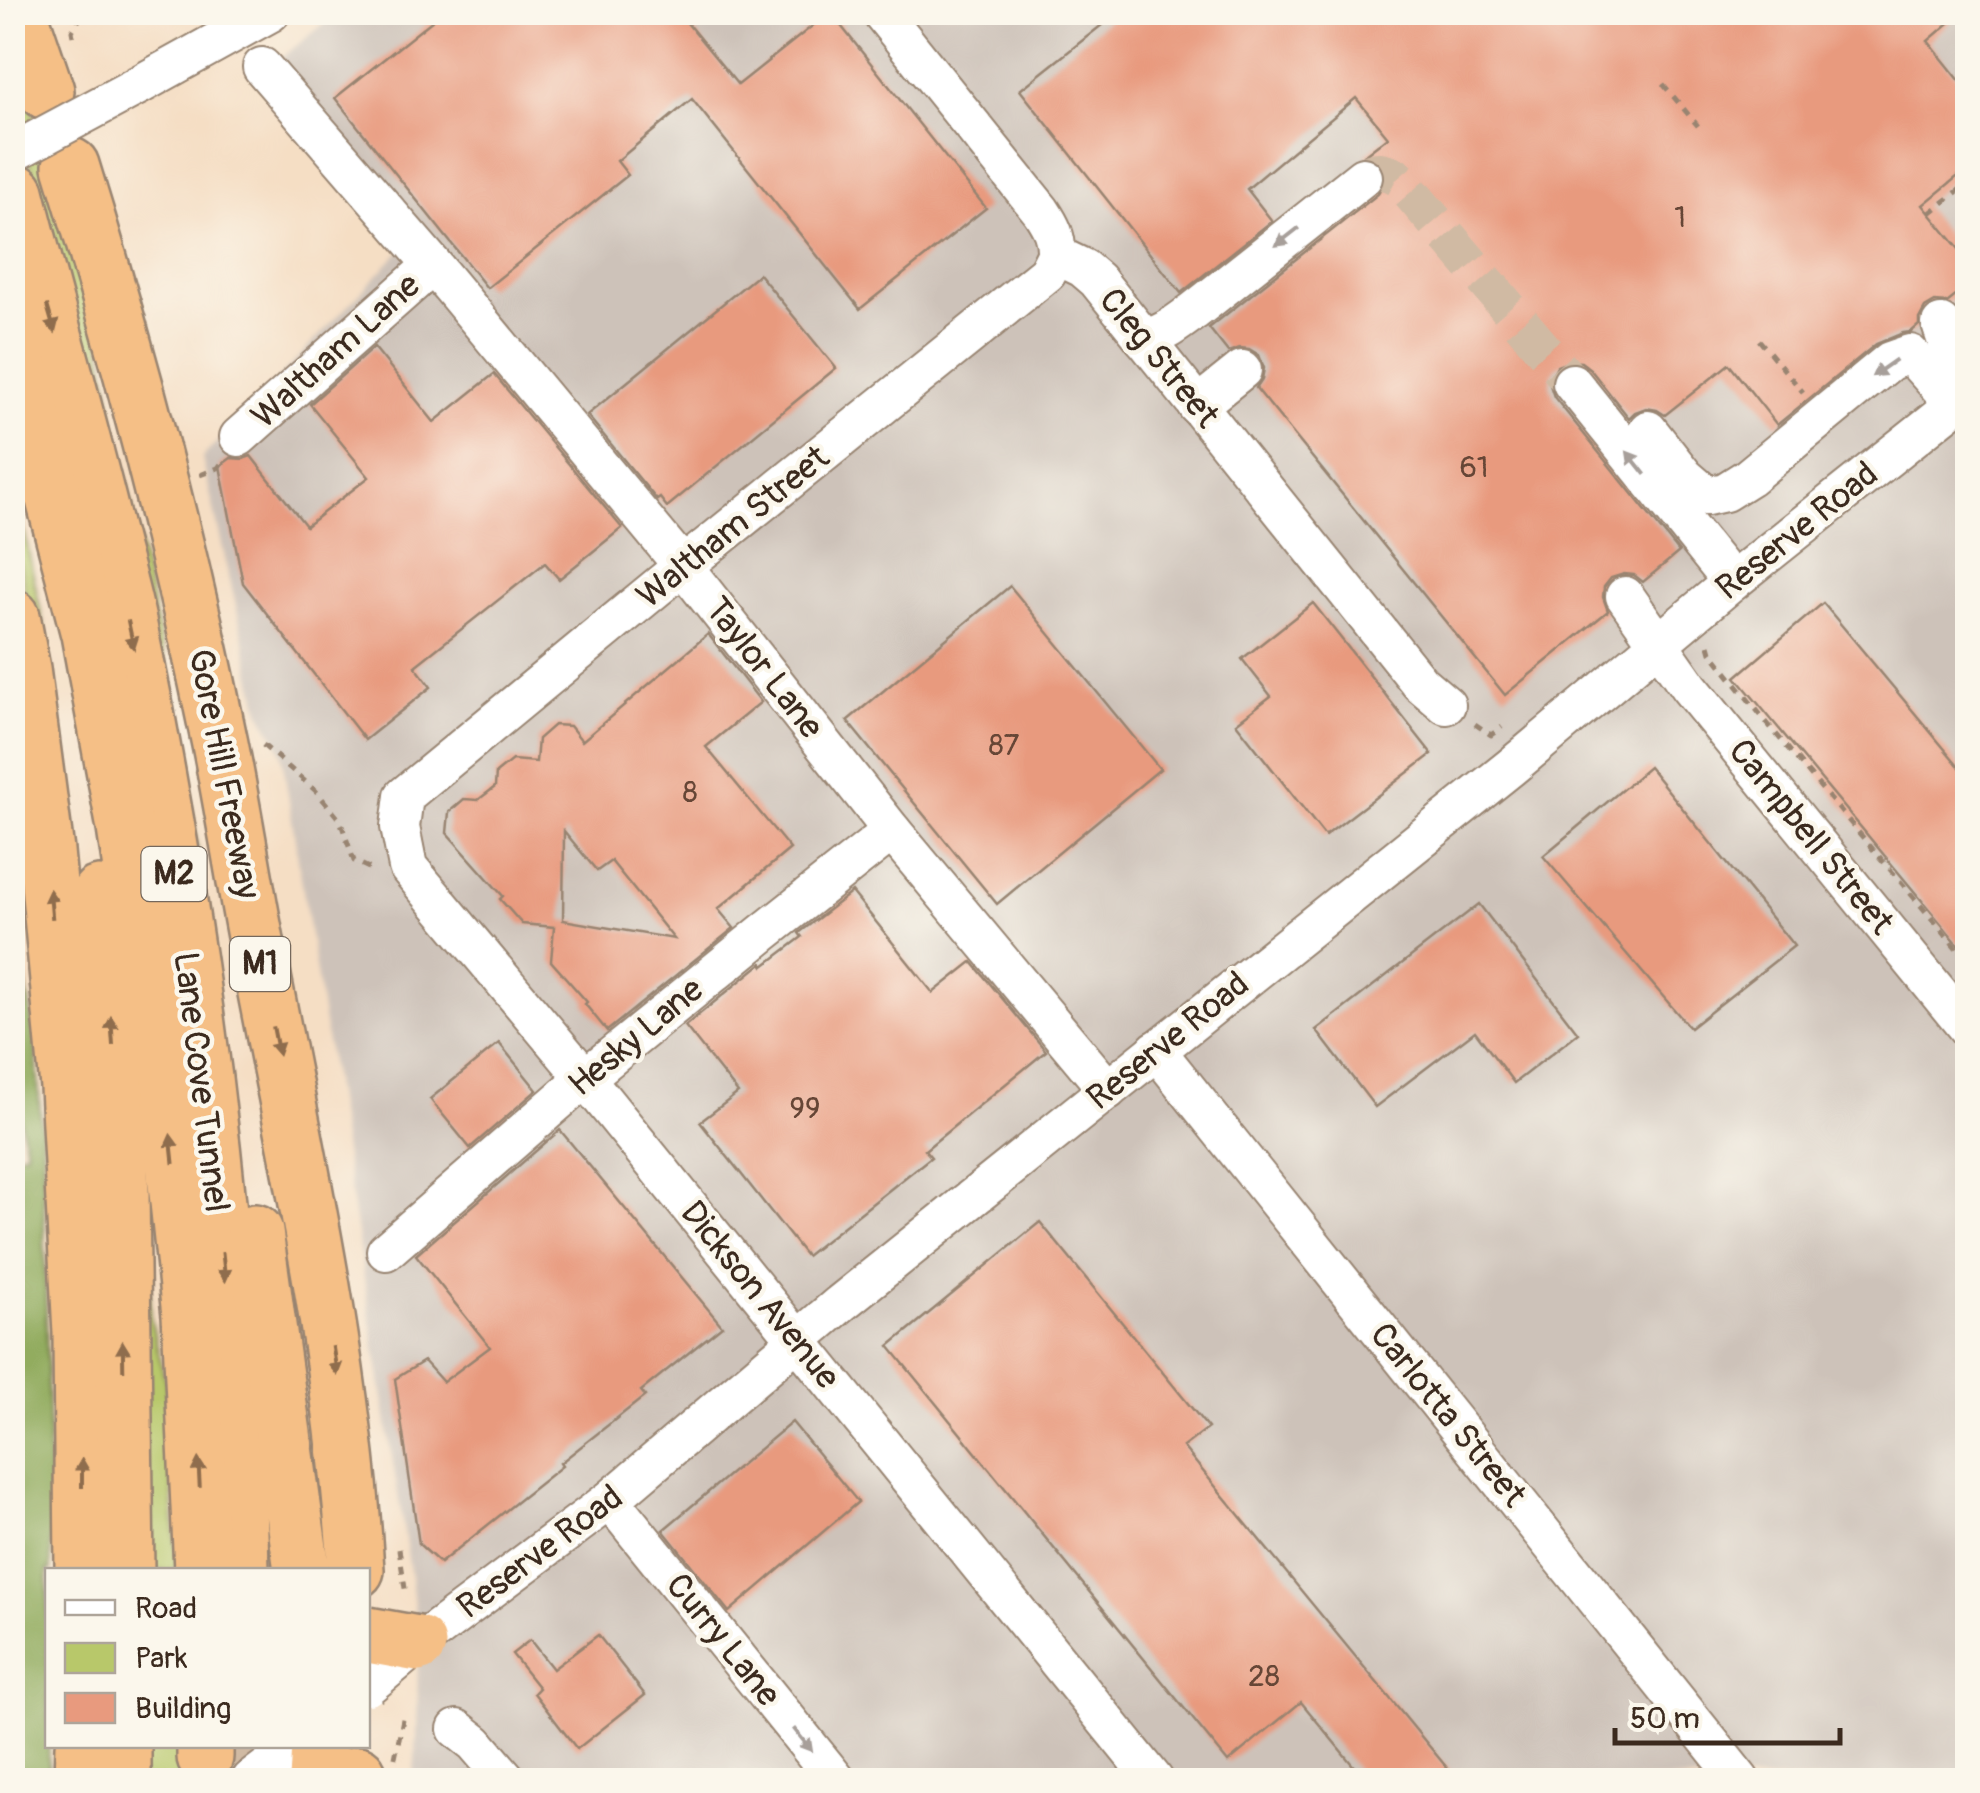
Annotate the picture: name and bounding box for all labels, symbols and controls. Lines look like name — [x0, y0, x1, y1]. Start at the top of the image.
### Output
house number: 1 — [1674, 199, 1686, 236]
one-way arrow — [1274, 226, 1299, 247]
street label: Waltham Lane — [243, 264, 429, 438]
street label: Cleg Street — [1089, 279, 1229, 438]
one-way arrow — [44, 304, 60, 335]
one-way arrow — [1871, 358, 1897, 377]
street label: Waltham Street — [628, 435, 839, 618]
house number: 61 — [1459, 449, 1489, 486]
one-way arrow — [1626, 450, 1647, 475]
street label: Reserve Road — [1707, 452, 1887, 610]
street label: Taylor Lane — [695, 588, 833, 748]
one-way arrow — [123, 619, 139, 650]
street label: Gore Hill Freeway — [178, 645, 270, 903]
house number: 87 — [989, 727, 1020, 764]
street label: Campbell Street — [1719, 730, 1904, 944]
house number: 8 — [682, 774, 698, 811]
road number: M2 — [142, 847, 206, 901]
one-way arrow — [43, 888, 59, 920]
road number: M1 — [230, 937, 290, 991]
street label: Lane Cove Tunnel — [163, 949, 239, 1215]
street label: Reserve Road — [1078, 962, 1258, 1120]
street label: Hesky Lane — [559, 968, 713, 1106]
one-way arrow — [104, 1015, 120, 1047]
one-way arrow — [269, 1026, 285, 1057]
house number: 99 — [790, 1090, 820, 1127]
one-way arrow — [164, 1133, 180, 1165]
street label: Dickson Avenue — [671, 1192, 849, 1398]
one-way arrow — [216, 1252, 232, 1284]
street label: Carlotta Street — [1360, 1314, 1536, 1517]
one-way arrow — [115, 1340, 131, 1372]
one-way arrow — [327, 1345, 343, 1377]
one-way arrow — [74, 1457, 90, 1489]
one-way arrow — [191, 1457, 207, 1489]
street label: Reserve Road — [448, 1475, 632, 1629]
street label: Curry Lane — [656, 1564, 790, 1716]
legend — [45, 1568, 370, 1748]
text: Road — [135, 1590, 197, 1627]
text: Park — [135, 1640, 188, 1677]
house number: 28 — [1248, 1658, 1280, 1695]
scale bar — [1615, 1683, 1840, 1745]
text: Building — [135, 1690, 231, 1727]
text: 50 m — [1630, 1700, 1700, 1737]
one-way arrow — [792, 1727, 813, 1752]

